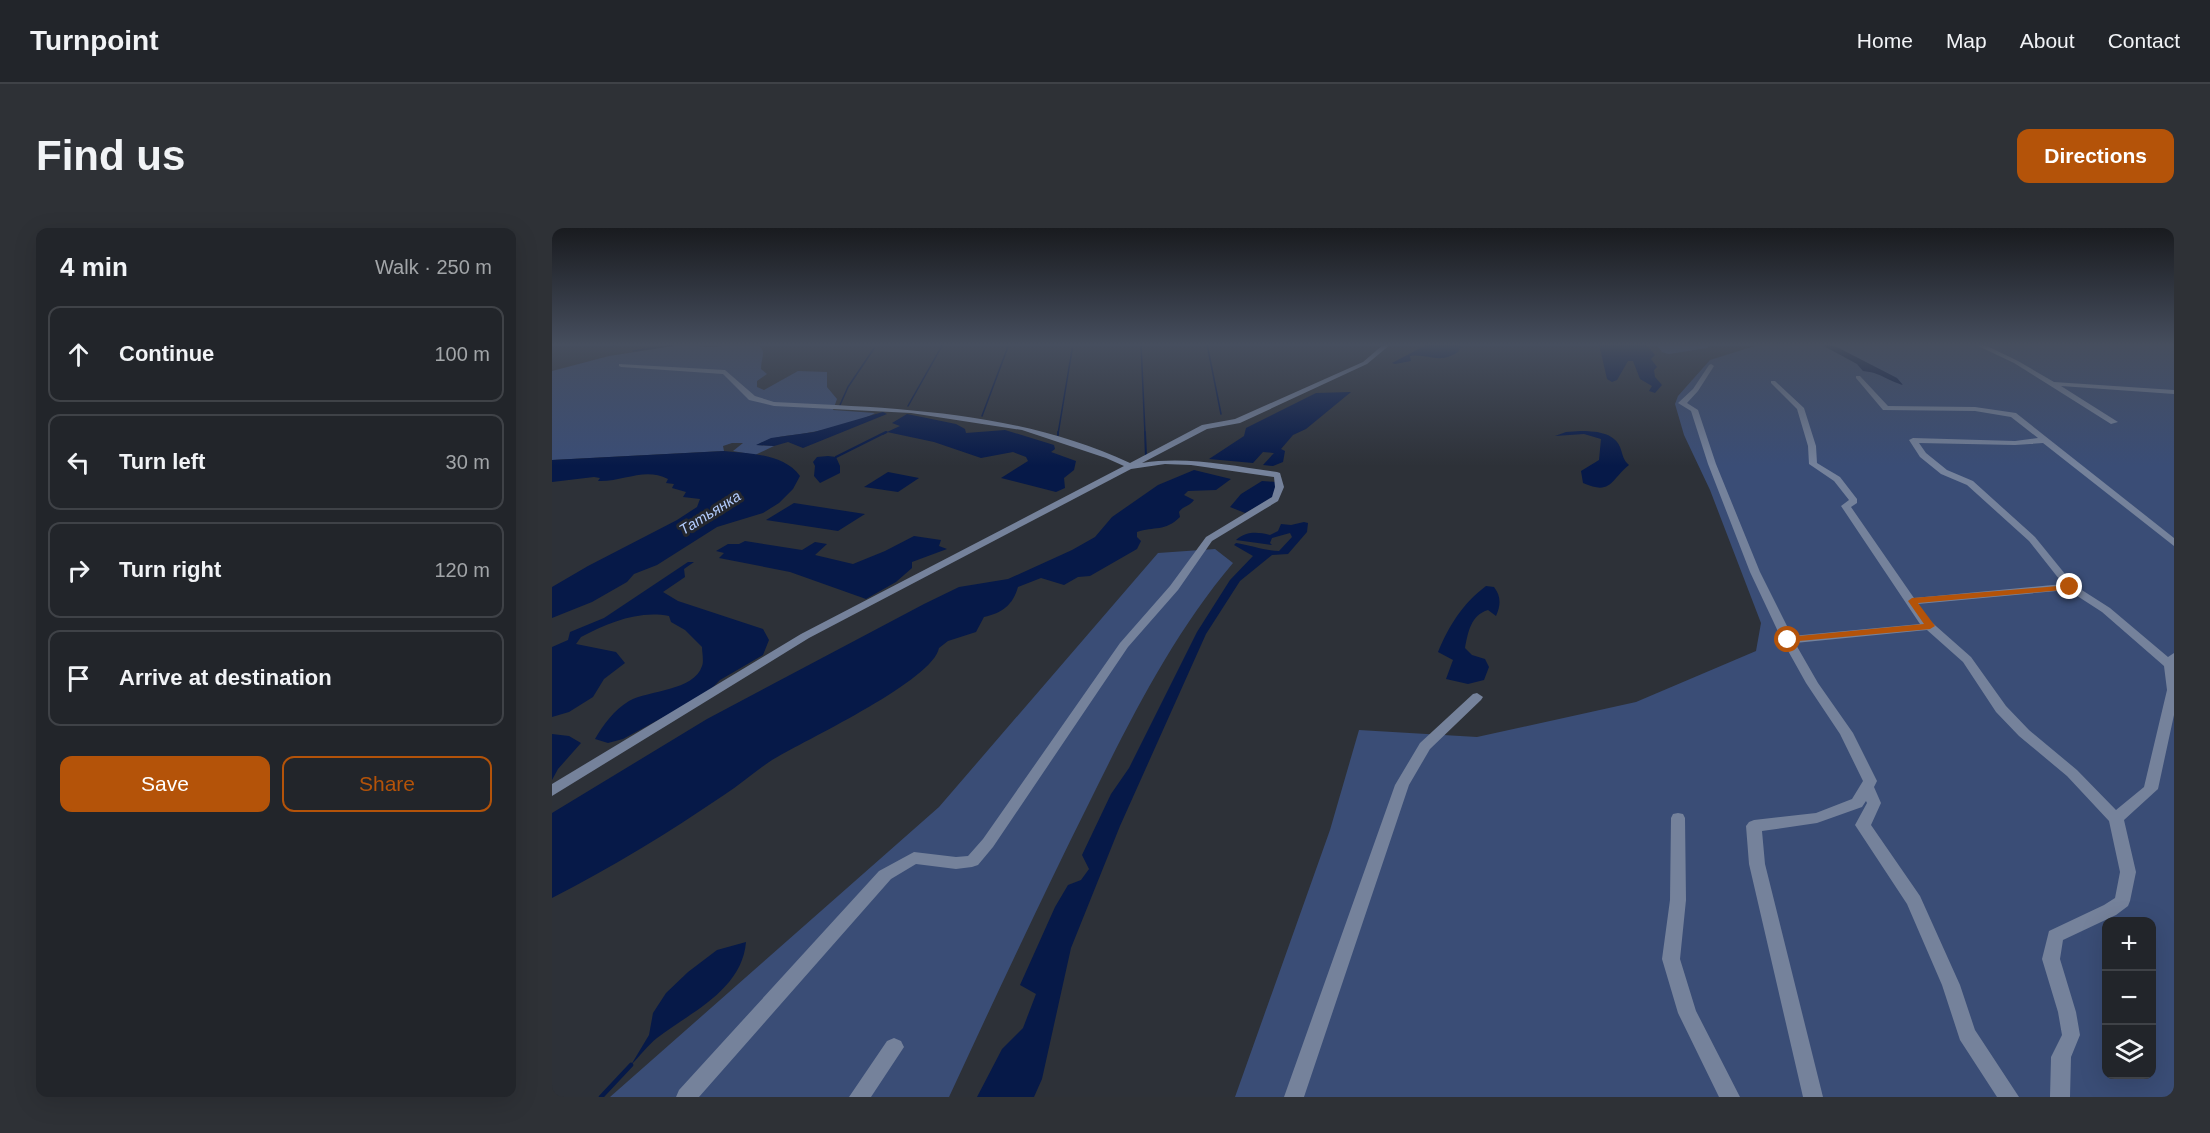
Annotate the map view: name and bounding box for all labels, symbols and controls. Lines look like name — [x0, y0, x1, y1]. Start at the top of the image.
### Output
text: Turnpoint — [30, 25, 159, 56]
text: Home — [1857, 29, 1913, 52]
text: Map — [1946, 29, 1987, 52]
text: About — [2020, 29, 2075, 52]
text: Contact — [2108, 29, 2180, 52]
button: Directions — [2017, 129, 2174, 183]
text: Find us — [36, 132, 185, 179]
text: 4 min — [60, 252, 128, 282]
text: Walk · 250 m — [375, 256, 492, 278]
icon: ahead — [62, 338, 95, 371]
text: Continue — [119, 341, 214, 366]
text: 100 m — [434, 343, 490, 365]
icon: left — [62, 446, 95, 479]
text: Turn left — [119, 449, 205, 474]
text: 30 m — [446, 451, 490, 473]
water label: Татьянка — [676, 487, 744, 538]
icon: right — [62, 554, 95, 587]
text: Turn right — [119, 557, 221, 582]
text: 120 m — [434, 559, 490, 581]
route end — [2056, 573, 2082, 599]
route start — [1774, 626, 1800, 652]
icon: arrive — [62, 662, 95, 695]
text: Arrive at destination — [119, 665, 332, 690]
button: Save — [60, 756, 270, 812]
button: Share — [282, 756, 492, 812]
map controls — [2102, 917, 2156, 1079]
button: + — [2102, 917, 2156, 971]
button: − — [2102, 971, 2156, 1025]
button: layers — [2102, 1025, 2156, 1079]

